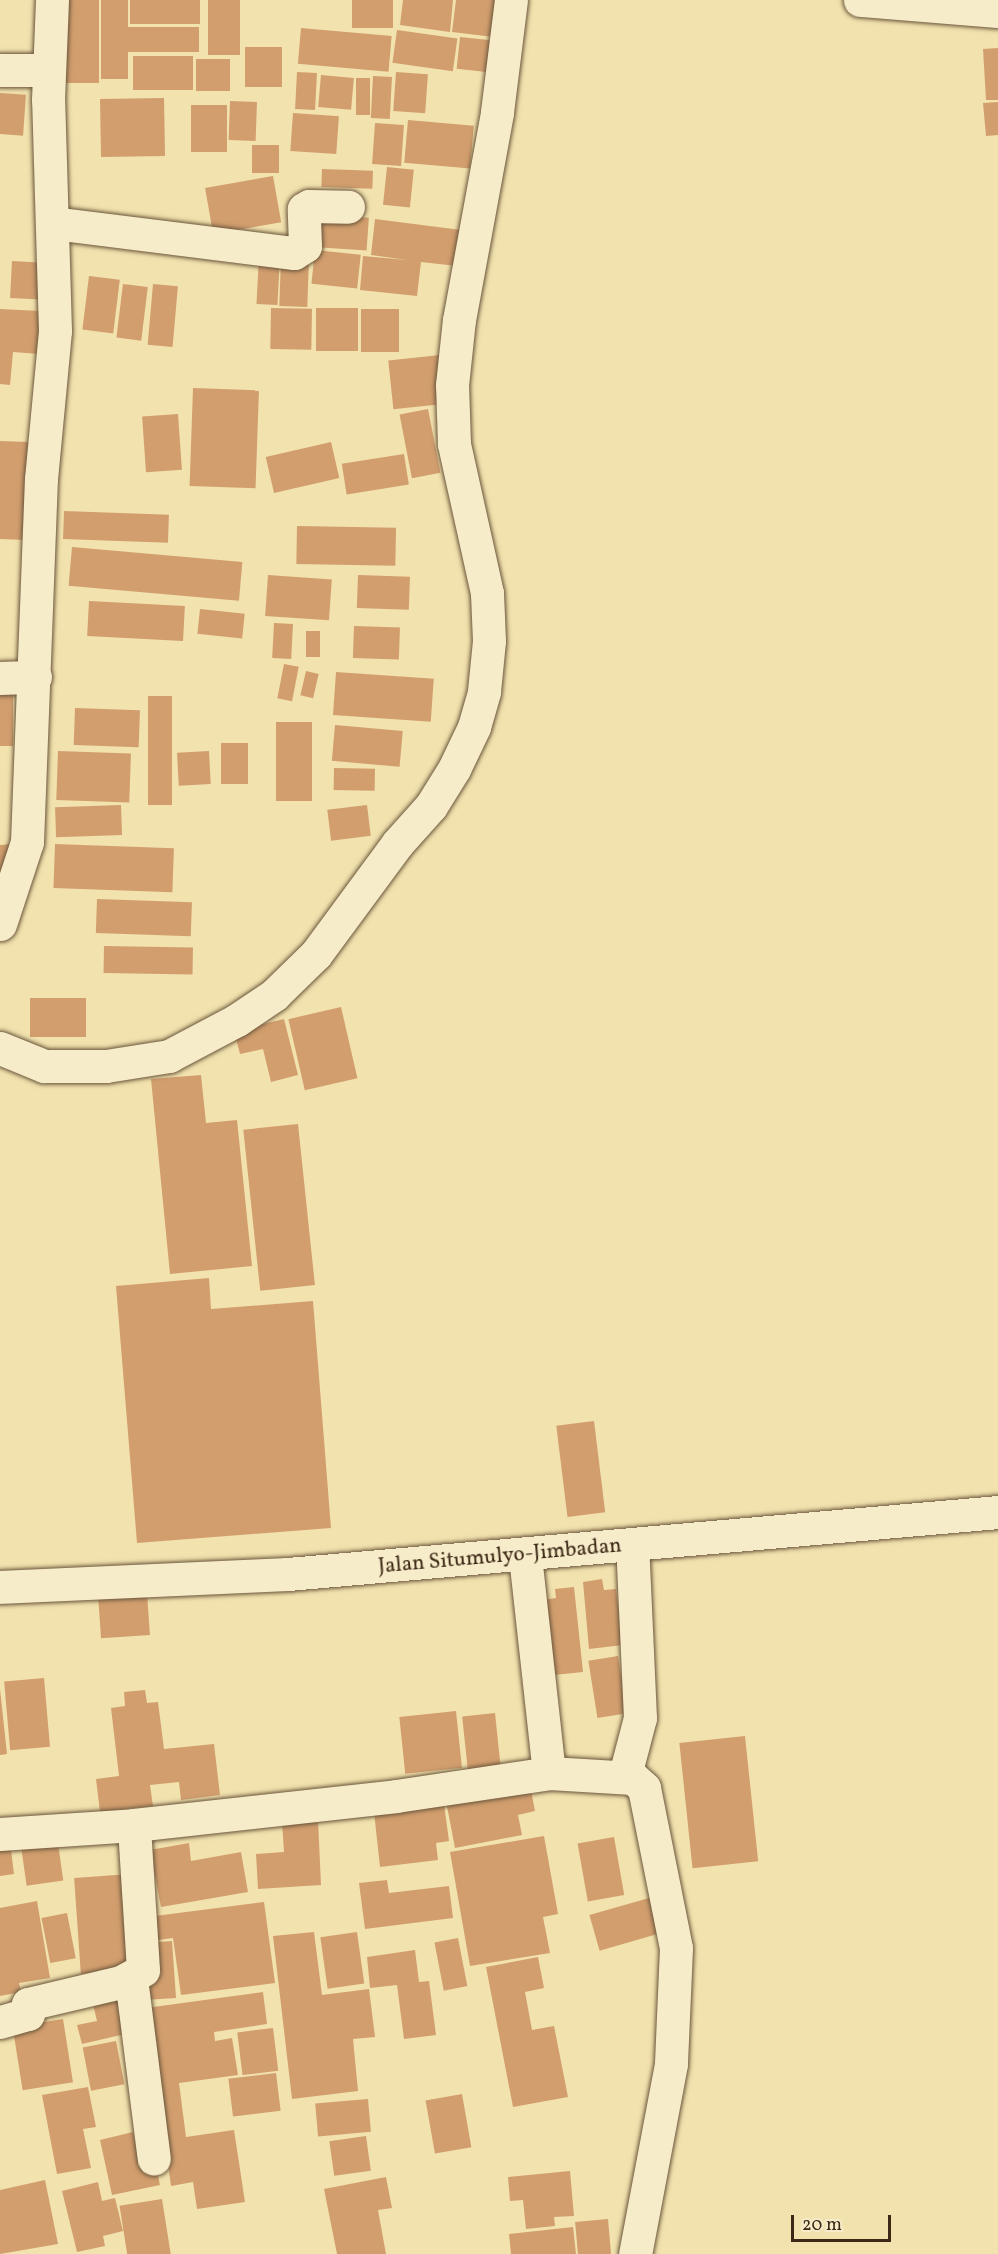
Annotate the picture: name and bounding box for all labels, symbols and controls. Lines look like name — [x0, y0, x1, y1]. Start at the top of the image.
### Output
street label: Jalan Situmulyo-Jimbadan — [377, 1534, 623, 1580]
scale bar — [794, 2203, 894, 2241]
text: 20 m — [802, 2213, 842, 2238]

